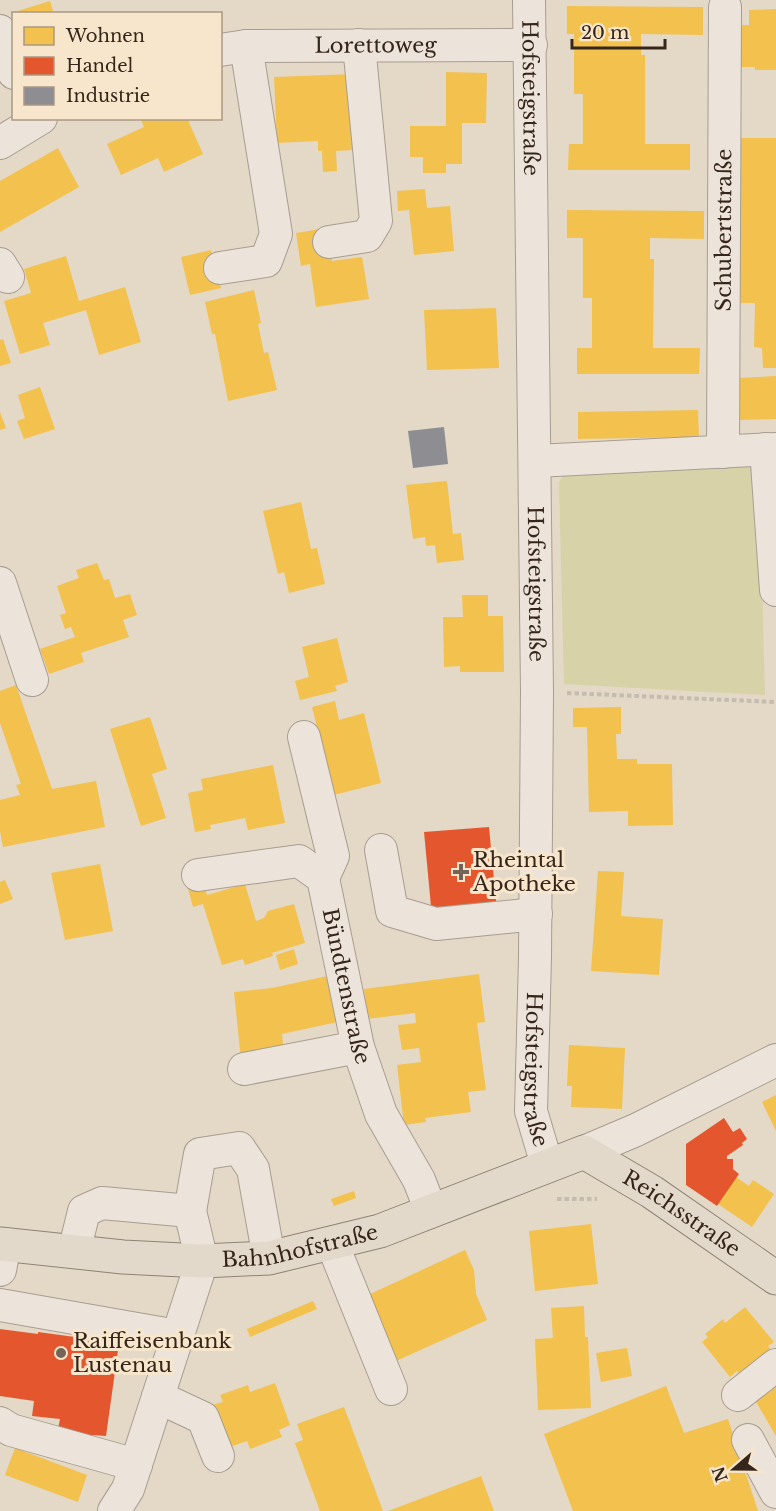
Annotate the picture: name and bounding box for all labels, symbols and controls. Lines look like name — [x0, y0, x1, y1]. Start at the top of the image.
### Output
legend — [12, 12, 222, 120]
scale bar — [572, 12, 665, 50]
street label: Hofsteigstraße — [516, 20, 544, 176]
text: 20 m — [581, 22, 629, 44]
text: Wohnen — [65, 25, 145, 47]
street label: Lorettoweg — [315, 32, 437, 59]
text: Handel — [66, 55, 133, 77]
text: Industrie — [66, 85, 150, 107]
street label: Schubertstraße — [711, 149, 737, 311]
street label: Hofsteigstraße — [522, 506, 550, 662]
place label: Rheintal Apotheke — [472, 847, 576, 897]
marker: Rheintal Apotheke — [454, 865, 468, 879]
street label: Bündtenstraße — [317, 906, 376, 1068]
street label: Hofsteigstraße — [518, 992, 554, 1150]
street label: Reichsstraße — [618, 1165, 745, 1262]
street label: Bahnhofstraße — [221, 1219, 381, 1273]
place label: Raiffeisenbank Lustenau — [73, 1328, 231, 1378]
marker: Raiffeisenbank Lustenau — [54, 1346, 68, 1360]
north arrow — [704, 1439, 764, 1499]
text: N — [708, 1464, 732, 1485]

